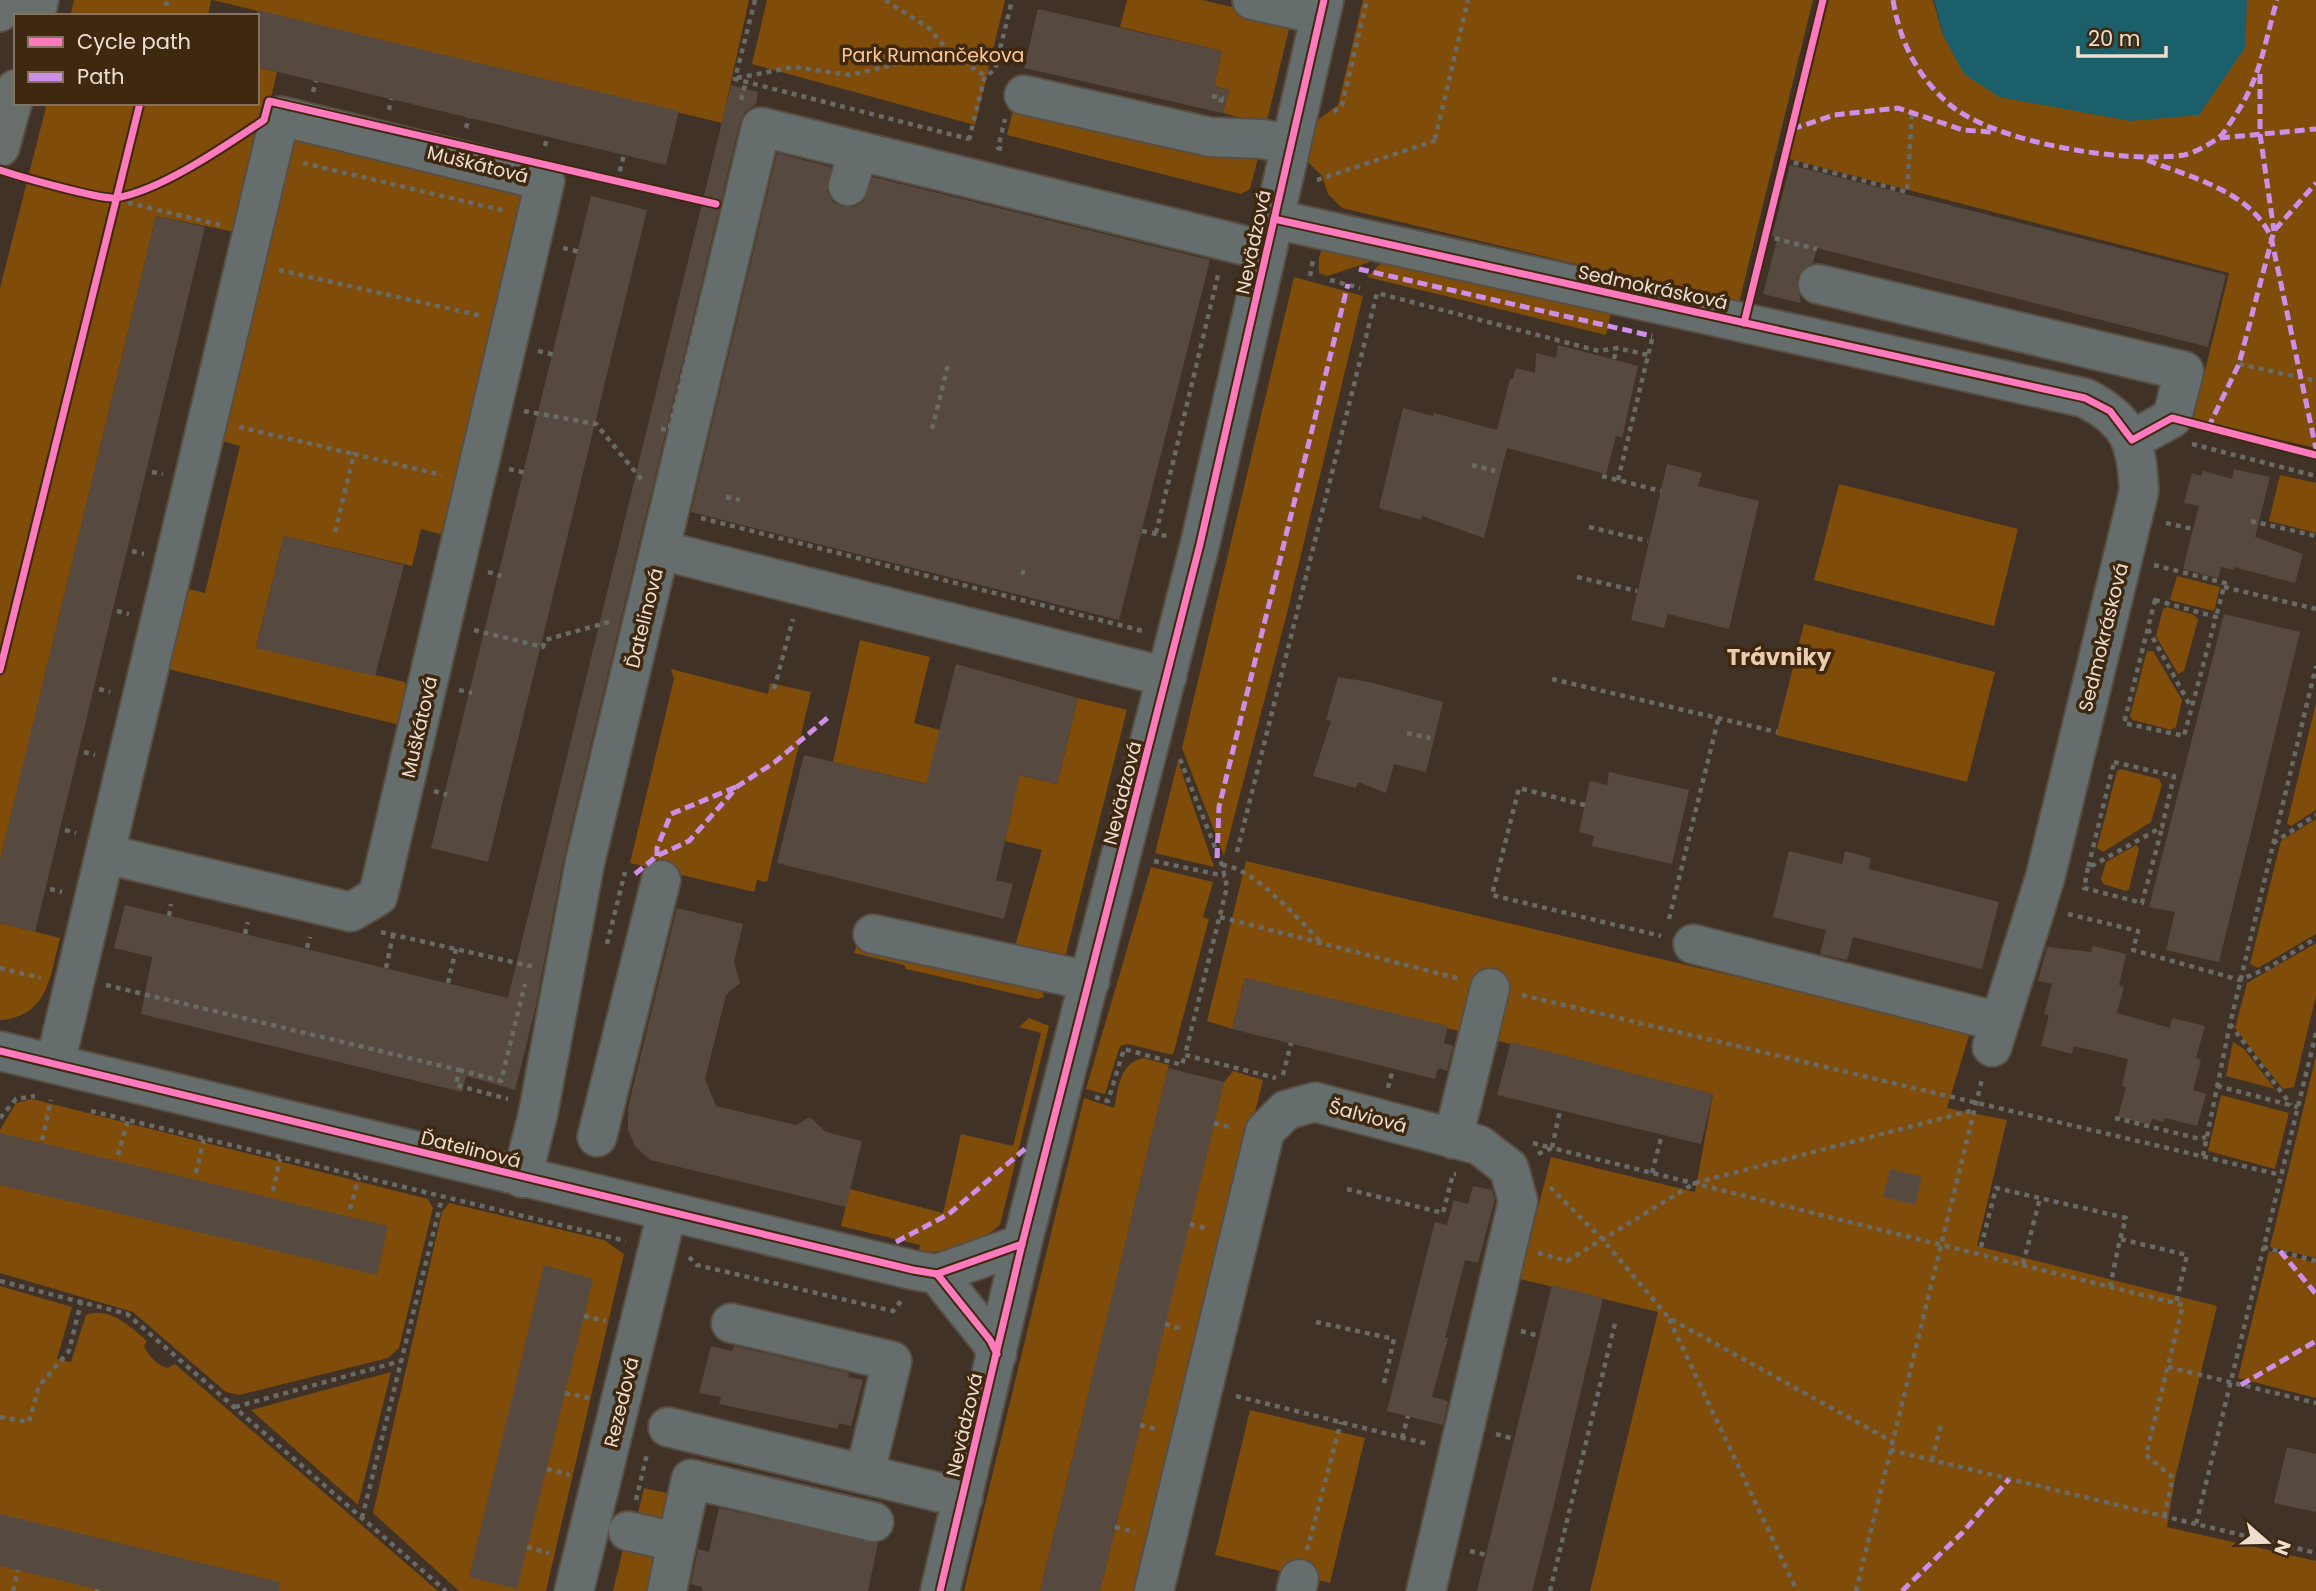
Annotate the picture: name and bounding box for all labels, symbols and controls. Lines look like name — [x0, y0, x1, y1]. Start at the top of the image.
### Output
legend — [14, 14, 259, 105]
scale bar — [2078, 14, 2166, 58]
text: 20 m — [2088, 24, 2141, 53]
text: Cycle path — [77, 27, 191, 56]
park label: Park Rumančekova — [842, 42, 1024, 69]
text: Path — [77, 62, 124, 91]
street label: Muškátová — [424, 139, 531, 190]
street label: Nevädzová — [1229, 188, 1278, 297]
street label: Sedmokrásková — [1575, 258, 1730, 317]
street label: Sedmokrásková — [2072, 560, 2135, 714]
street label: Ďatelinová — [619, 565, 670, 671]
district label: Trávniky — [1727, 641, 1832, 673]
street label: Muškátová — [395, 674, 444, 781]
street label: Nevädzová — [1097, 739, 1148, 848]
street label: Šalviová — [1326, 1093, 1410, 1140]
street label: Ďatelinová — [418, 1124, 524, 1175]
street label: Rezedová — [597, 1354, 646, 1450]
street label: Nevädzová — [939, 1371, 990, 1480]
north arrow — [2232, 1507, 2302, 1577]
text: N — [2267, 1536, 2298, 1559]

